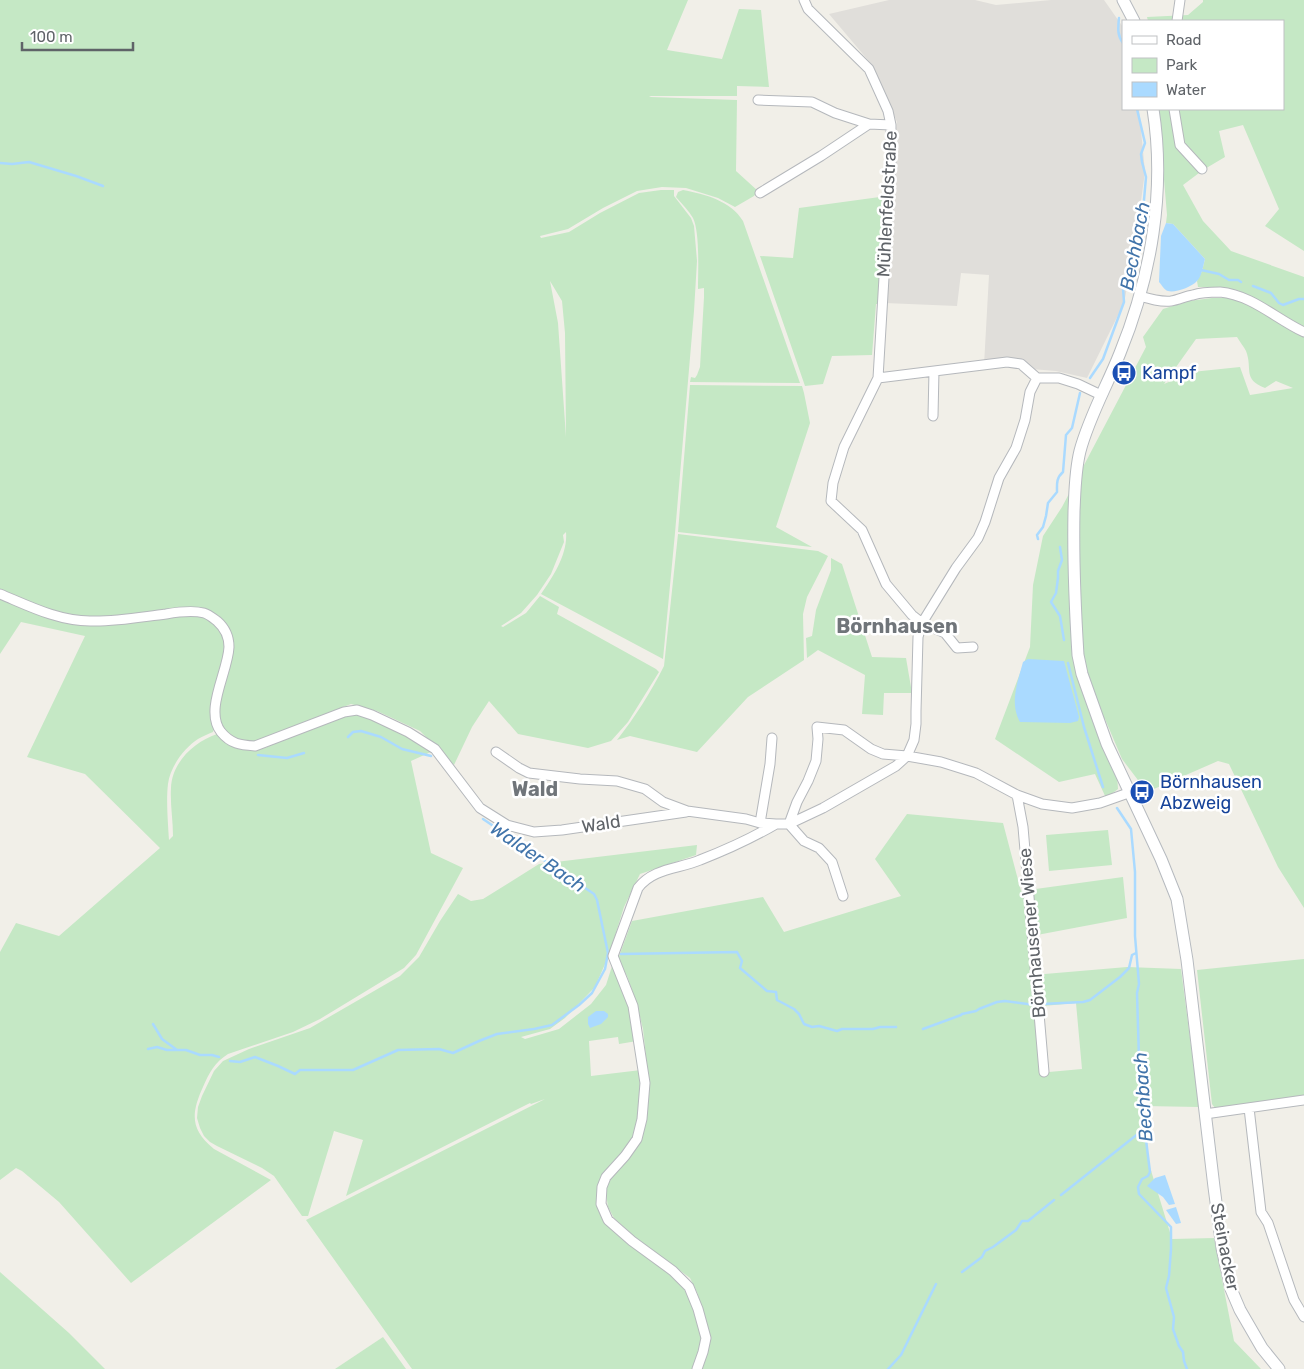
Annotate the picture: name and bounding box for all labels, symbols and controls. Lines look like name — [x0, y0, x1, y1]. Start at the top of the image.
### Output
scale bar — [22, 20, 134, 52]
legend — [1122, 20, 1284, 110]
text: 100 m — [30, 28, 72, 46]
text: Road — [1166, 31, 1202, 49]
text: Park — [1166, 56, 1197, 74]
text: Water — [1166, 81, 1206, 99]
street label: Mühlenfeldstraße — [872, 130, 902, 278]
water label: Bechbach — [1115, 200, 1155, 292]
bus stop icon: Kampf — [1111, 360, 1137, 386]
place label: Kampf — [1142, 362, 1196, 384]
district label: Börnhausen — [836, 614, 958, 638]
place label: Börnhausen Abzweig — [1160, 771, 1262, 814]
district label: Wald — [512, 777, 558, 801]
bus stop icon: Börnhausen Abzweig — [1129, 779, 1155, 805]
street label: Wald — [580, 810, 622, 838]
water label: Walder Bach — [486, 817, 590, 897]
street label: Börnhausener Wiese — [1014, 847, 1050, 1019]
water label: Bechbach — [1128, 1051, 1158, 1143]
street label: Steinacker — [1206, 1201, 1244, 1293]

